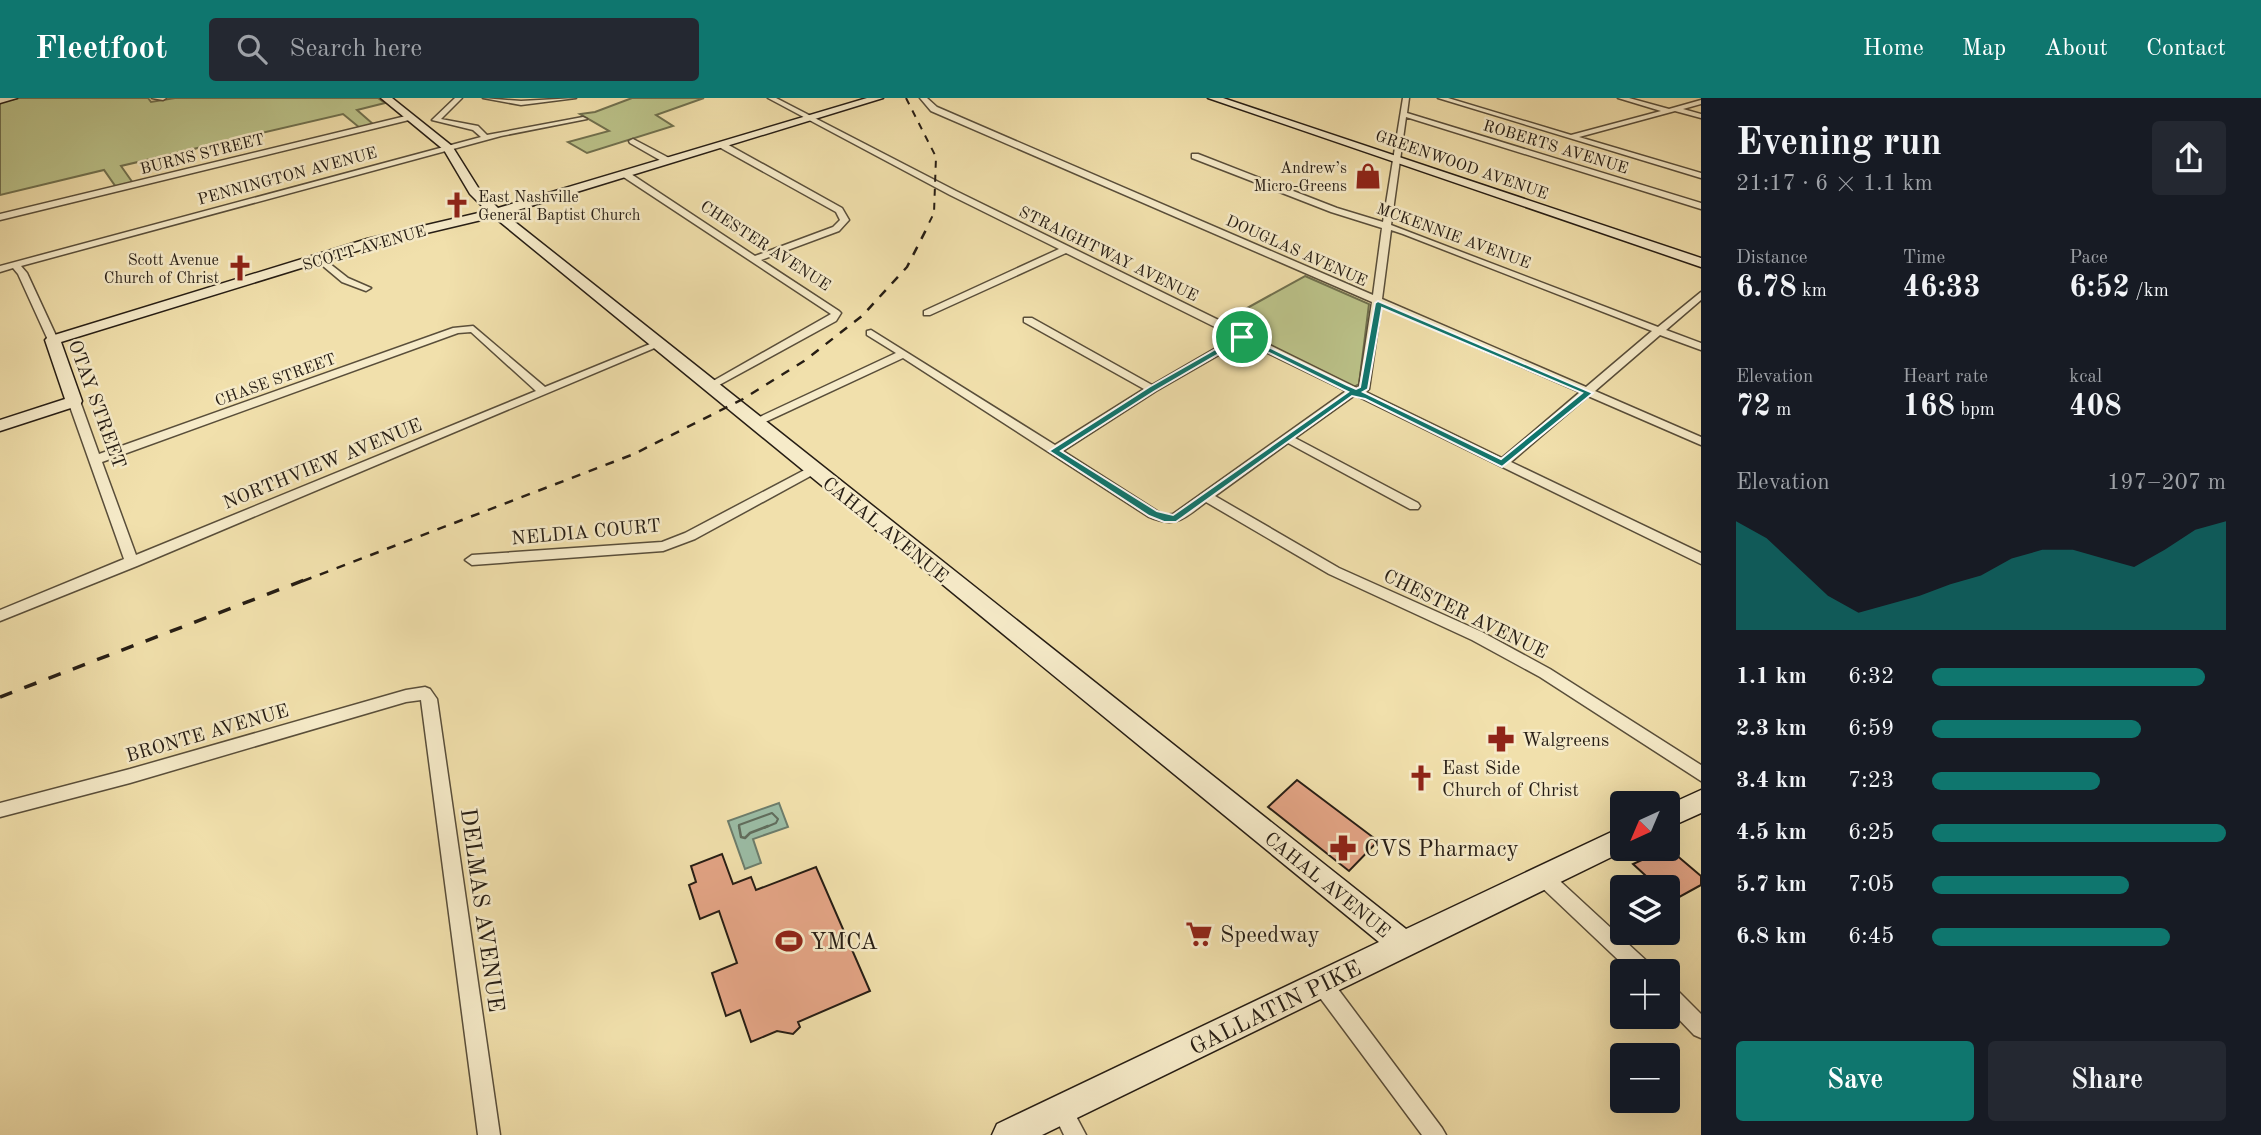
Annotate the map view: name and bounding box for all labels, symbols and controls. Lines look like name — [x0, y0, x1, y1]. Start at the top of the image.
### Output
search box — [209, 18, 699, 81]
icon: search — [233, 30, 271, 68]
text: Fleetfoot — [35, 33, 167, 66]
text: Search here — [289, 36, 422, 62]
text: Home — [1863, 37, 1924, 61]
text: Map — [1962, 37, 2006, 61]
text: About — [2044, 37, 2108, 61]
text: Contact — [2146, 37, 2226, 61]
street label: ROBERTS AVENUE — [1481, 118, 1630, 178]
button: share — [2152, 121, 2226, 195]
text: Evening run — [1736, 125, 1942, 163]
street label: GREENWOOD AVENUE — [1373, 129, 1550, 203]
street label: BURNS STREET — [139, 132, 266, 178]
street label: PENNINGTON AVENUE — [196, 145, 379, 209]
place label: Andrew’s Micro-Greens — [1253, 161, 1347, 195]
shop icon: Andrew’s Micro-Greens — [1353, 161, 1383, 191]
text: 21:17 · 6 × 1.1 km — [1736, 172, 1933, 195]
church icon: East Nashville General Baptist Church — [442, 190, 472, 220]
place label: East Nashville General Baptist Church — [478, 190, 641, 224]
street label: CHESTER AVENUE — [697, 199, 833, 295]
street label: MCKENNIE AVENUE — [1374, 202, 1532, 272]
street label: STRAIGHTWAY AVENUE — [1016, 204, 1200, 305]
street label: DOUGLAS AVENUE — [1223, 213, 1369, 290]
street label: SCOTT AVENUE — [301, 224, 428, 274]
text: Distance — [1736, 249, 1808, 268]
text: Time — [1903, 249, 1945, 268]
text: Pace — [2069, 249, 2108, 268]
place label: Scott Avenue Church of Christ — [104, 253, 219, 287]
church icon: Scott Avenue Church of Christ — [225, 253, 255, 283]
text: 6.78 — [1736, 273, 1797, 303]
text: 46:33 — [1903, 273, 1981, 303]
text: 6:52 — [2069, 273, 2130, 303]
text: km — [1797, 282, 1827, 301]
text: /km — [2130, 282, 2169, 301]
pin — [1212, 307, 1272, 367]
icon: arrive — [1223, 318, 1261, 356]
street label: OTAY STREET — [64, 338, 128, 472]
street label: CHASE STREET — [213, 352, 338, 410]
text: Elevation — [1736, 368, 1813, 387]
text: Heart rate — [1903, 368, 1988, 387]
text: kcal — [2069, 368, 2102, 387]
text: 72 — [1736, 392, 1771, 422]
text: 168 — [1903, 392, 1955, 422]
text: 408 — [2069, 392, 2122, 422]
text: m — [1771, 401, 1791, 420]
text: bpm — [1955, 401, 1995, 420]
street label: NORTHVIEW AVENUE — [221, 417, 425, 514]
text: Elevation — [1736, 471, 1830, 494]
text: 197–207 m — [2107, 471, 2226, 494]
street label: CAHAL AVENUE — [818, 475, 951, 587]
street label: NELDIA COURT — [511, 517, 662, 549]
street label: CHESTER AVENUE — [1380, 567, 1550, 663]
text: 1.1 km — [1736, 665, 1807, 688]
text: 6:32 — [1848, 665, 1894, 688]
street label: BRONTE AVENUE — [124, 702, 291, 767]
text: 2.3 km — [1736, 717, 1807, 740]
text: 6:59 — [1848, 717, 1894, 740]
pharmacy icon: Walgreens — [1486, 724, 1516, 754]
place label: Walgreens — [1522, 732, 1609, 751]
place label: East Side Church of Christ — [1442, 760, 1579, 801]
church icon: East Side Church of Christ — [1406, 763, 1436, 793]
text: 3.4 km — [1736, 769, 1807, 792]
text: 7:23 — [1848, 769, 1894, 792]
north arrow — [1610, 791, 1680, 861]
map controls — [1610, 791, 1680, 1113]
street label: DELMAS AVENUE — [456, 807, 507, 1014]
text: 4.5 km — [1736, 821, 1807, 844]
text: 6:25 — [1848, 821, 1894, 844]
street label: CAHAL AVENUE — [1260, 830, 1393, 942]
pharmacy icon: CVS Pharmacy — [1328, 833, 1358, 863]
place label: CVS Pharmacy — [1364, 838, 1519, 861]
text: 5.7 km — [1736, 873, 1807, 896]
text: 7:05 — [1848, 873, 1894, 896]
button: layers — [1610, 875, 1680, 945]
supermarket icon: Speedway — [1184, 919, 1214, 949]
place label: Speedway — [1220, 924, 1320, 947]
text: 6.8 km — [1736, 925, 1807, 948]
text: 6:45 — [1848, 925, 1894, 948]
sports icon: YMCA — [774, 926, 804, 956]
place label: YMCA — [810, 931, 878, 954]
street label: GALLATIN PIKE — [1186, 957, 1365, 1060]
button: + — [1610, 959, 1680, 1029]
button: Save — [1736, 1041, 1974, 1121]
button: Share — [1988, 1041, 2226, 1121]
button: − — [1610, 1043, 1680, 1113]

